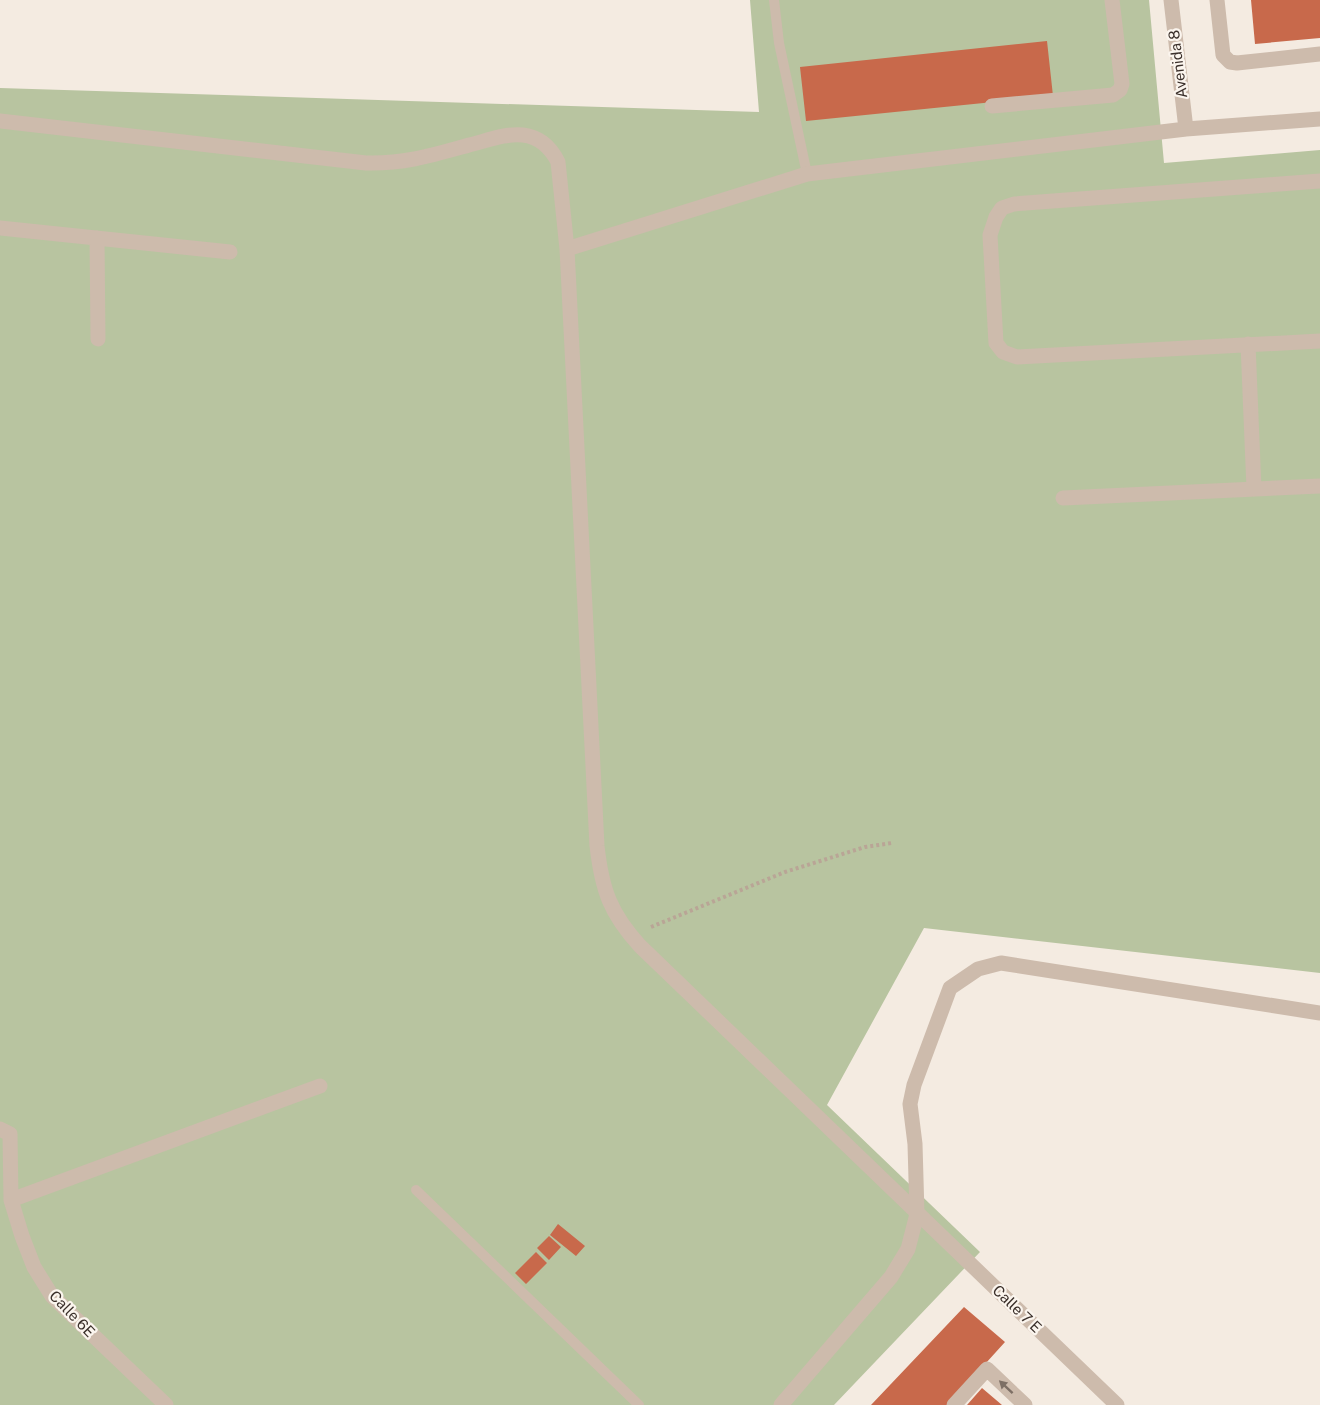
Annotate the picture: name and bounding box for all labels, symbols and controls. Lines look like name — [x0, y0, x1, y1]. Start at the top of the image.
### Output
street label: Avenida 8 — [1165, 29, 1190, 99]
street label: Calle 7 E — [989, 1281, 1045, 1336]
street label: Calle 6E — [46, 1287, 99, 1340]
one-way arrow — [998, 1380, 1013, 1394]

